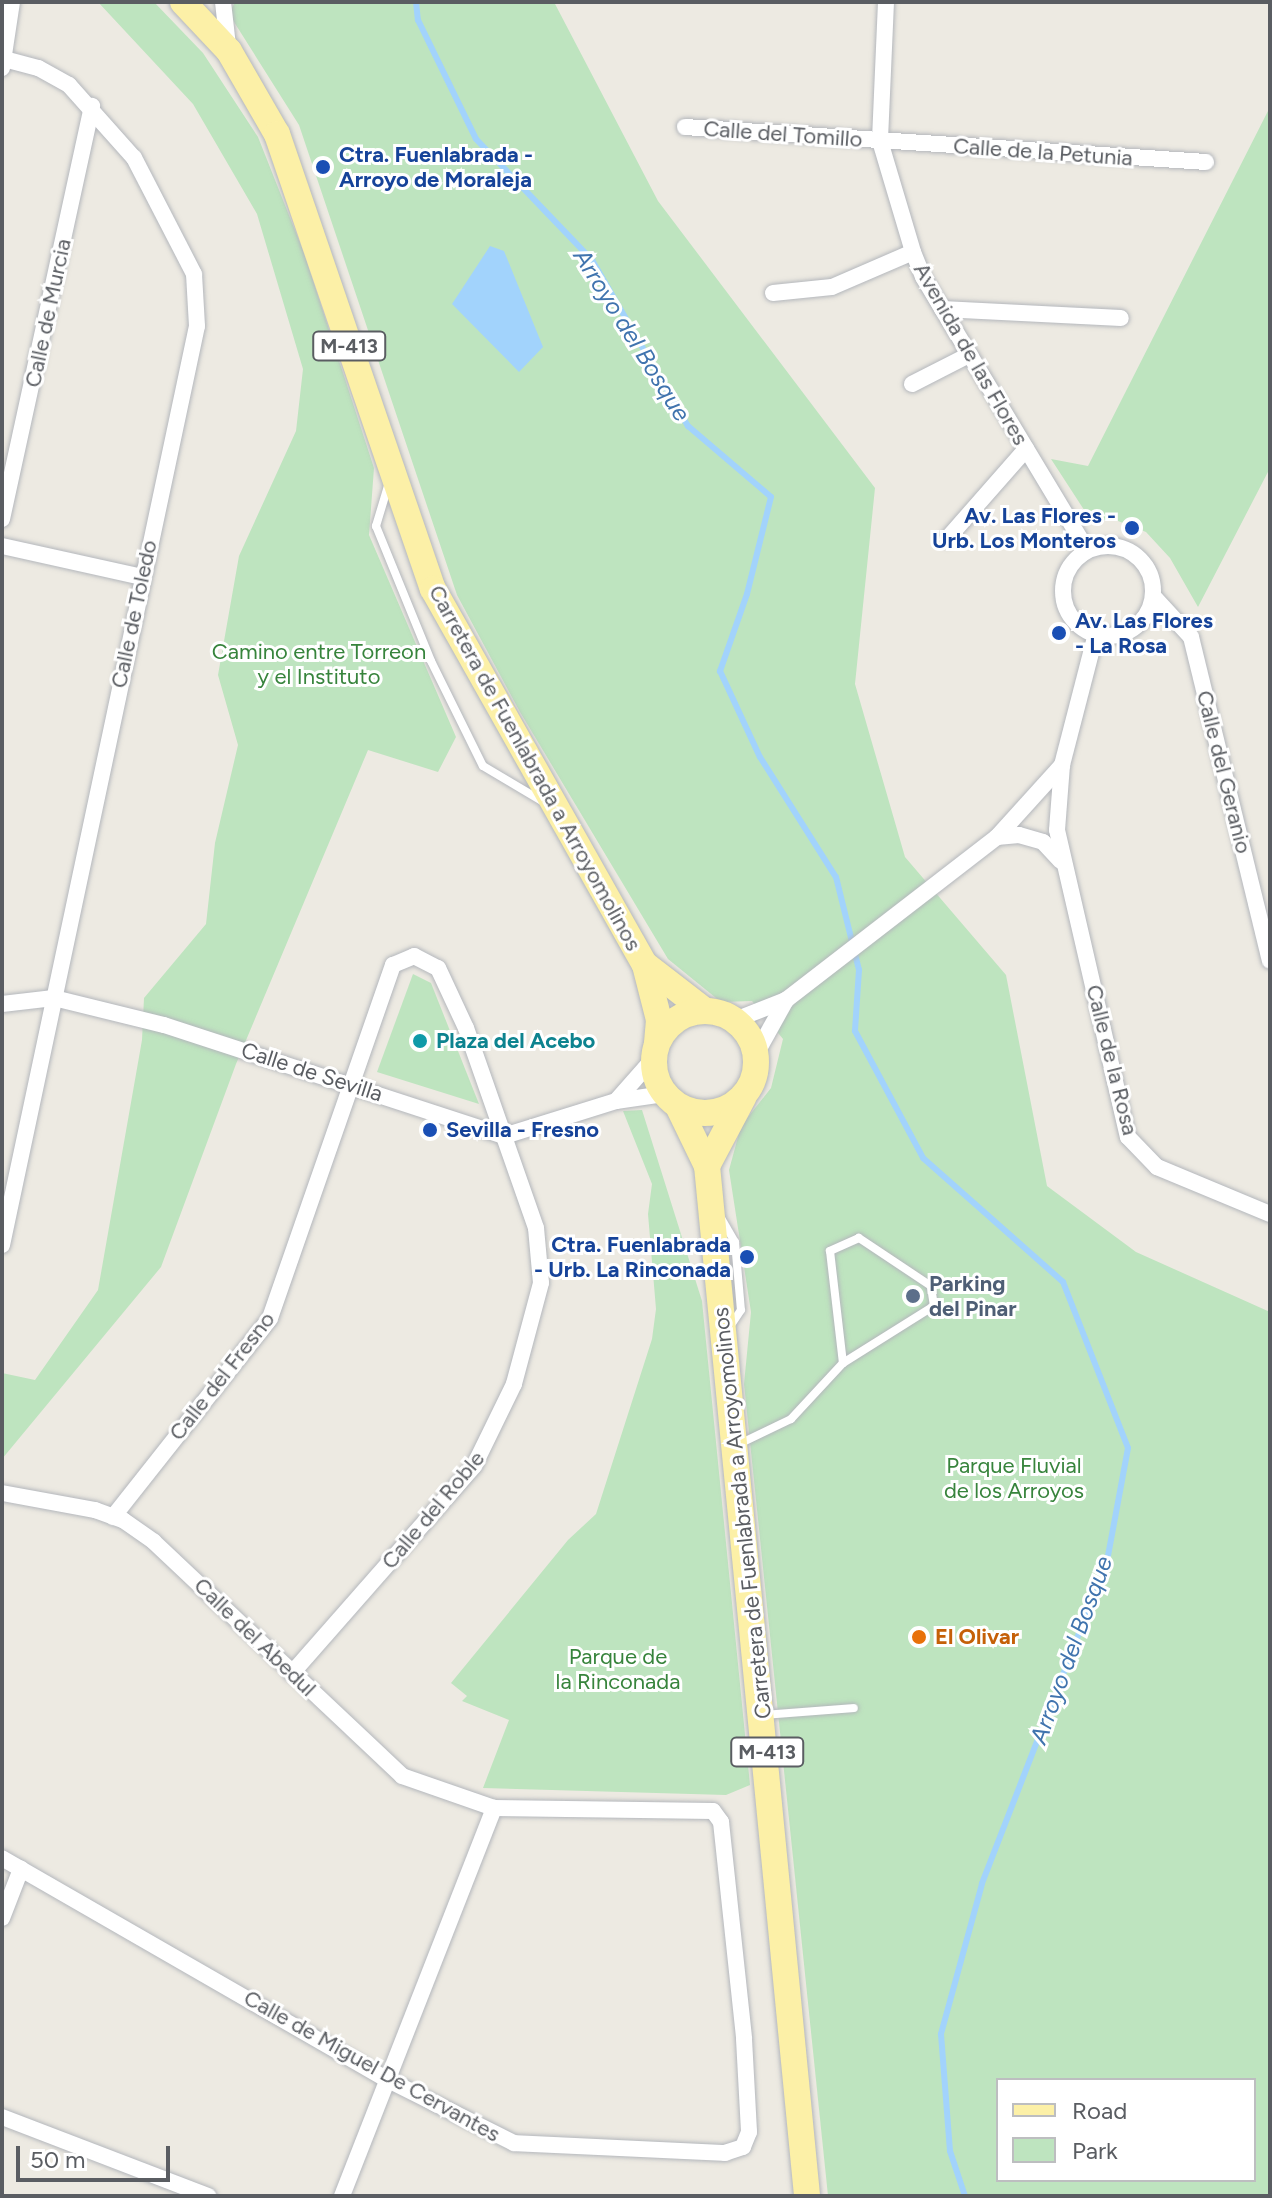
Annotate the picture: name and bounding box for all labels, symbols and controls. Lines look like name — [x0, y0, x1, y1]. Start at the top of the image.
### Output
street label: Calle del Tomillo — [703, 115, 863, 153]
street label: Calle de la Petunia — [952, 133, 1134, 171]
place label: Ctra. Fuenlabrada - Arroyo de Moraleja — [339, 141, 533, 192]
marker: Ctra. Fuenlabrada - Arroyo de Moraleja — [314, 158, 332, 176]
street label: Calle de Murcia — [19, 236, 77, 390]
water label: Arroyo del Bosque — [567, 244, 697, 426]
street label: Avenida de las Flores — [908, 258, 1034, 450]
road number: M-413 — [311, 330, 387, 362]
place label: Av. Las Flores - Urb. Los Monteros — [932, 502, 1116, 554]
marker: Av. Las Flores - Urb. Los Monteros — [1123, 519, 1141, 537]
street label: Calle de Toledo — [105, 538, 163, 690]
street label: Carretera de Fuenlabrada a Arroyomolinos — [423, 581, 647, 955]
place label: Av. Las Flores - La Rosa — [1075, 607, 1213, 658]
marker: Av. Las Flores - La Rosa — [1050, 624, 1068, 642]
park label: Camino entre Torreon y el Instituto — [212, 638, 426, 690]
street label: Calle del Geranio — [1191, 688, 1257, 856]
street label: Calle de la Rosa — [1081, 982, 1143, 1138]
place label: Plaza del Acebo — [436, 1028, 595, 1054]
marker: Plaza del Acebo — [411, 1032, 429, 1050]
street label: Calle de Sevilla — [238, 1037, 386, 1107]
place label: Sevilla - Fresno — [446, 1117, 599, 1143]
marker: Sevilla - Fresno — [421, 1121, 439, 1139]
place label: Ctra. Fuenlabrada - Urb. La Rinconada — [534, 1231, 731, 1282]
marker: Ctra. Fuenlabrada - Urb. La Rinconada — [738, 1248, 756, 1266]
place label: Parking del Pinar — [929, 1270, 1017, 1322]
marker: Parking del Pinar — [904, 1287, 922, 1305]
street label: Calle del Fresno — [164, 1306, 280, 1446]
street label: Carretera de Fuenlabrada a Arroyomolinos — [707, 1306, 777, 1720]
street label: Calle del Roble — [376, 1446, 490, 1574]
park label: Parque Fluvial de los Arroyos — [944, 1452, 1084, 1504]
water label: Arroyo del Bosque — [1024, 1552, 1118, 1748]
street label: Calle del Abedul — [189, 1572, 321, 1702]
place label: El Olivar — [935, 1624, 1019, 1650]
marker: El Olivar — [910, 1628, 928, 1646]
park label: Parque de la Rinconada — [556, 1643, 680, 1694]
road number: M-413 — [729, 1736, 805, 1768]
street label: Calle de Miguel De Cervantes — [239, 1984, 505, 2148]
legend — [996, 2078, 1256, 2182]
text: Road — [1072, 2096, 1127, 2125]
scale bar — [20, 2130, 174, 2180]
text: Park — [1072, 2136, 1118, 2165]
text: 50 m — [30, 2145, 86, 2174]

